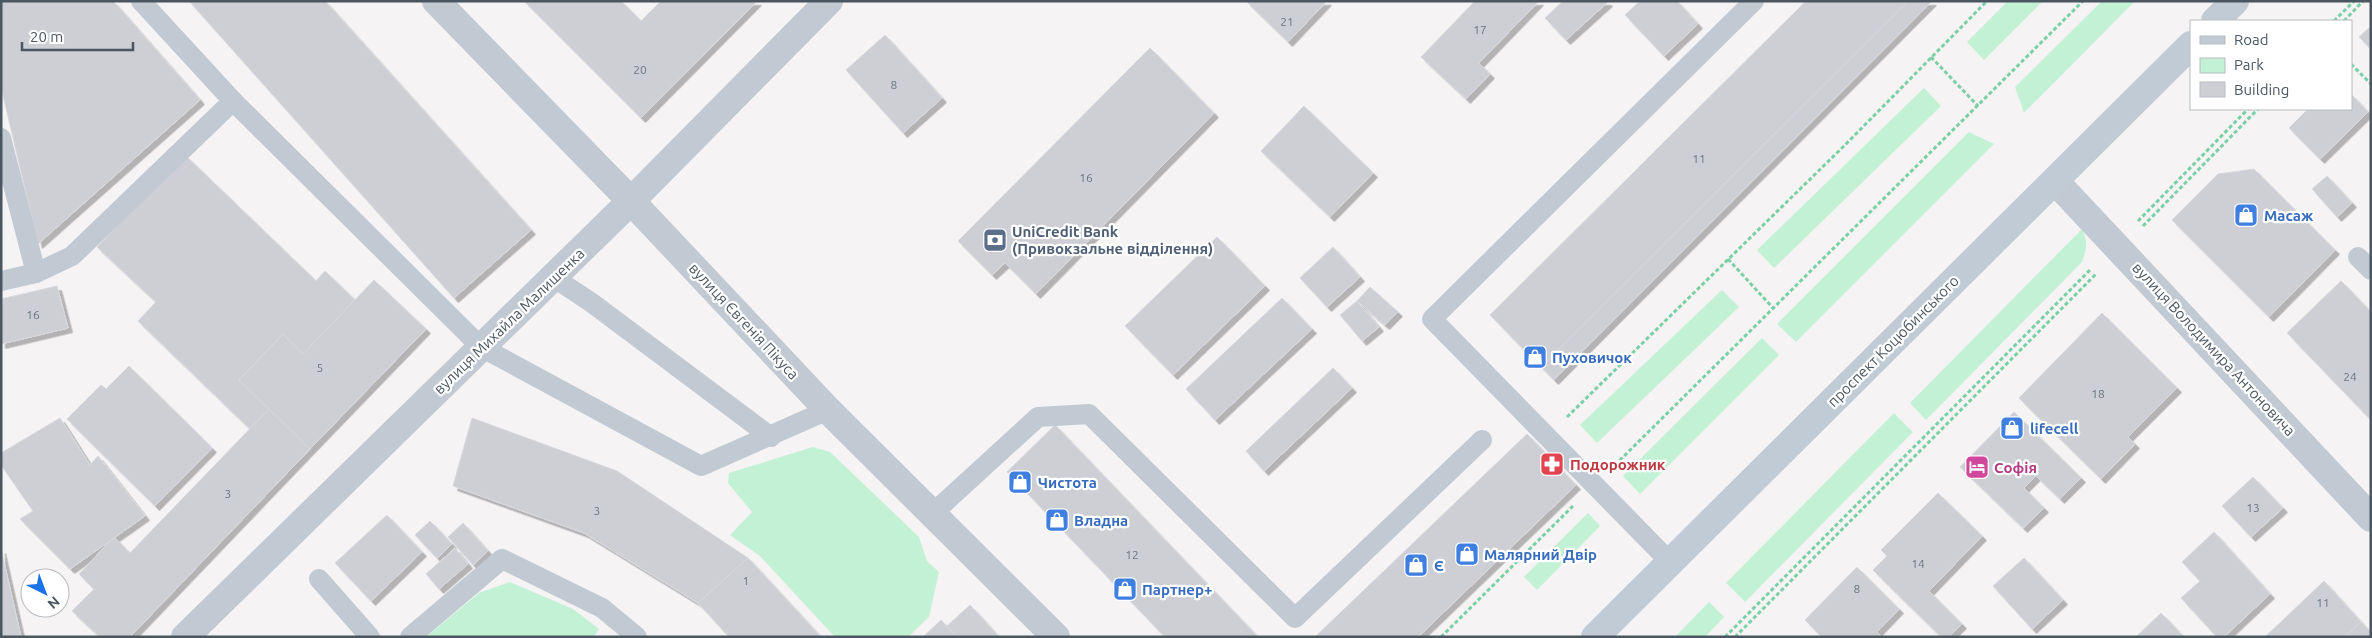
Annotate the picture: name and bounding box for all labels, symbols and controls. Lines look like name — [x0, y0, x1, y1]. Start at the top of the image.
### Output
house number: 21 — [1280, 15, 1294, 28]
scale bar — [22, 20, 134, 52]
legend — [2190, 20, 2352, 110]
house number: 17 — [1473, 23, 1487, 36]
text: 20 m — [30, 28, 63, 45]
text: Road — [2234, 31, 2269, 48]
text: Park — [2234, 56, 2264, 73]
house number: 20 — [633, 63, 647, 76]
house number: 8 — [891, 78, 898, 91]
text: Building — [2234, 81, 2289, 98]
house number: 11 — [1692, 152, 1706, 165]
house number: 16 — [1079, 171, 1093, 184]
shop icon: Масаж — [2233, 202, 2259, 228]
place label: Масаж — [2264, 207, 2314, 224]
place label: UniCredit Bank (Привокзальне відділення) — [1012, 223, 1213, 257]
bank icon: UniCredit Bank (Привокзальне відділення) — [982, 227, 1008, 253]
street label: вулиця Михайла Малишенка — [430, 245, 588, 397]
street label: вулиця Євгенія Пікуса — [686, 259, 802, 383]
street label: вулиця Володимира Антоновича — [2129, 259, 2299, 439]
street label: проспект Коцюбинського — [1824, 272, 1962, 410]
house number: 16 — [26, 308, 40, 321]
shop icon: Пуховичок — [1522, 344, 1548, 370]
place label: Пуховичок — [1552, 349, 1632, 366]
house number: 5 — [317, 361, 323, 374]
house number: 24 — [2343, 370, 2357, 383]
house number: 18 — [2091, 387, 2105, 400]
shop icon: lifecell — [1999, 415, 2025, 441]
place label: lifecell — [2030, 420, 2079, 437]
pharmacy icon: Подорожник — [1539, 451, 1565, 477]
hotel icon: Софія — [1964, 454, 1990, 480]
place label: Подорожник — [1570, 456, 1666, 473]
place label: Софія — [1994, 459, 2037, 476]
shop icon: Чистота — [1007, 469, 1033, 495]
place label: Чистота — [1038, 474, 1097, 491]
house number: 3 — [225, 487, 231, 500]
house number: 13 — [2246, 501, 2260, 514]
house number: 3 — [594, 504, 600, 517]
shop icon: Владна — [1044, 507, 1070, 533]
place label: Владна — [1074, 512, 1128, 529]
shop icon: Малярний Двір — [1454, 541, 1480, 567]
place label: Малярний Двір — [1484, 546, 1597, 563]
house number: 12 — [1125, 548, 1139, 561]
shop icon: Є — [1403, 552, 1429, 578]
place label: Є — [1434, 557, 1444, 574]
house number: 14 — [1911, 557, 1925, 570]
north arrow — [20, 568, 70, 618]
house number: 1 — [743, 574, 749, 587]
shop icon: Партнер+ — [1112, 576, 1138, 602]
place label: Партнер+ — [1142, 581, 1212, 598]
house number: 8 — [1854, 582, 1861, 595]
text: N — [44, 593, 63, 612]
house number: 11 — [2316, 596, 2330, 609]

